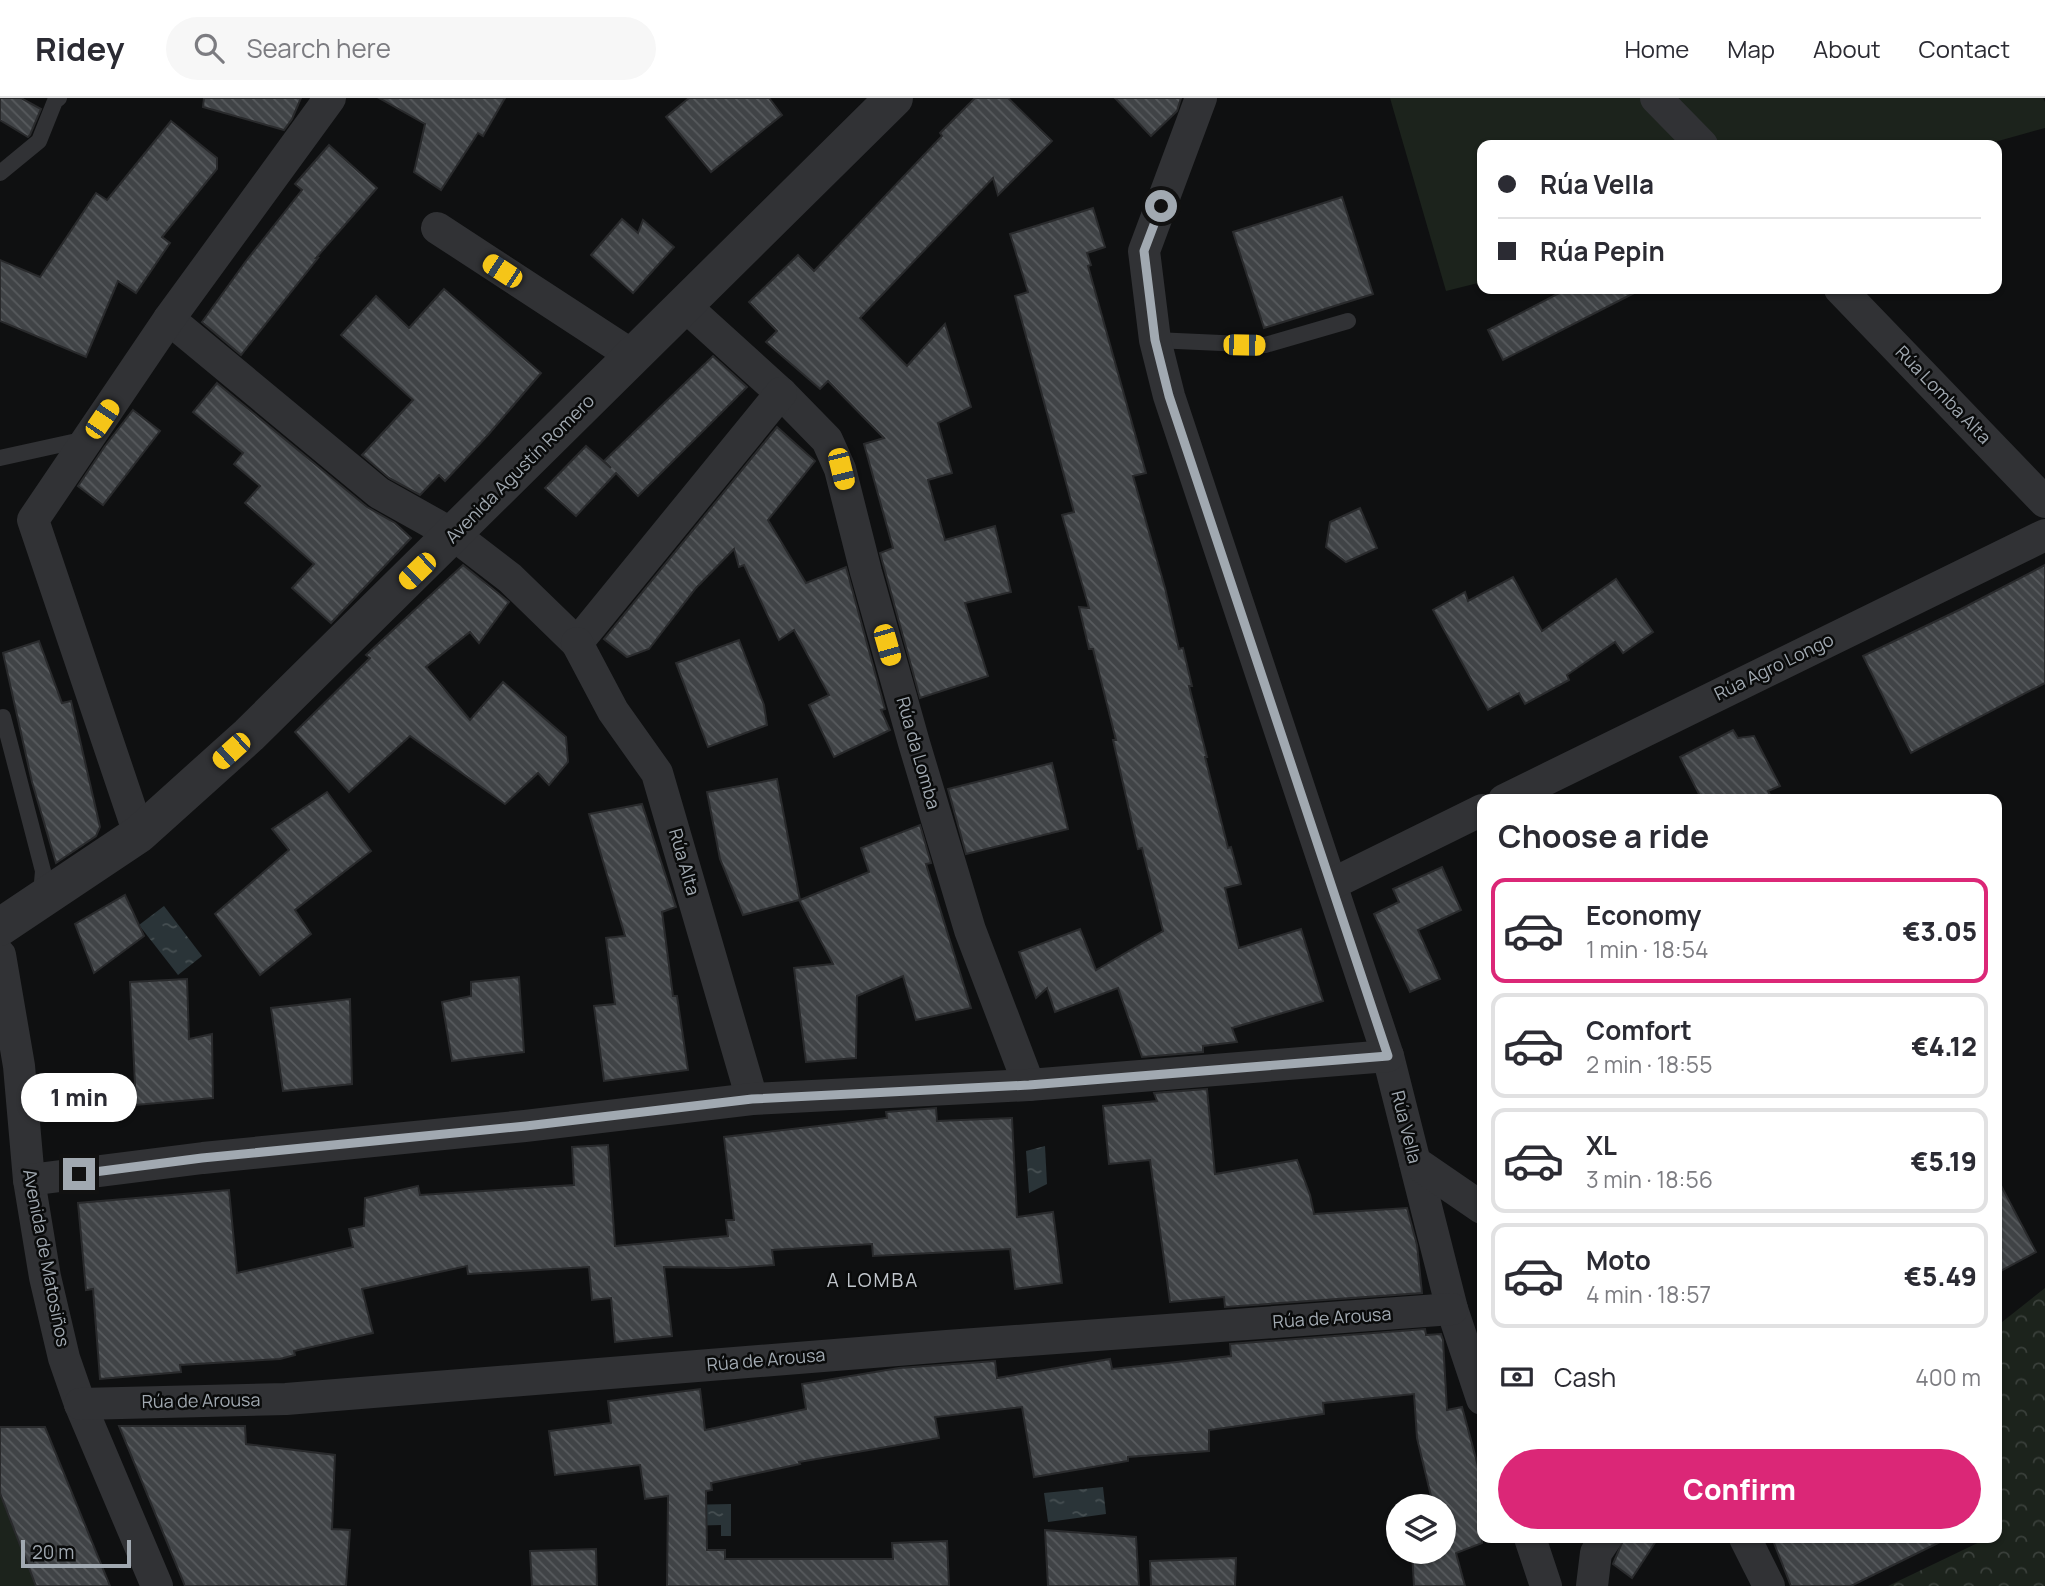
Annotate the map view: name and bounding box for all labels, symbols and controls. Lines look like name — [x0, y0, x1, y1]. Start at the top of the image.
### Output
search box — [166, 17, 656, 80]
text: Ridey — [35, 26, 124, 71]
icon: search — [190, 29, 228, 67]
text: Search here — [246, 30, 391, 66]
text: Home — [1624, 32, 1689, 65]
text: Map — [1727, 32, 1775, 65]
text: About — [1813, 32, 1881, 65]
text: Contact — [1919, 32, 2010, 65]
text: Rúa Vella — [1540, 166, 1654, 202]
route start — [1145, 190, 1177, 222]
text: Rúa Pepin — [1540, 233, 1665, 269]
car — [479, 251, 526, 291]
car — [1223, 334, 1266, 356]
street label: Rúa Lomba Alta — [1891, 340, 1997, 449]
street label: Avenida Agustín Romero — [440, 389, 599, 548]
car — [82, 396, 123, 442]
car — [826, 446, 857, 492]
car — [395, 549, 440, 593]
car — [872, 622, 903, 668]
street label: Rúa Agro Longo — [1710, 627, 1837, 705]
street label: Rúa da Lomba — [891, 694, 946, 812]
car — [209, 729, 254, 773]
text: Choose a ride — [1498, 814, 1709, 858]
street label: Rúa Alta — [664, 826, 706, 898]
text: Economy — [1586, 897, 1701, 933]
icon: car — [1502, 899, 1565, 962]
text: €3.05 — [1902, 913, 1977, 949]
text: 1 min · 18:54 — [1586, 933, 1709, 965]
text: Comfort — [1586, 1012, 1692, 1048]
icon: car — [1502, 1014, 1565, 1077]
text: €4.12 — [1911, 1028, 1977, 1064]
text: 2 min · 18:55 — [1586, 1048, 1712, 1080]
callout: 1 min — [21, 1072, 137, 1122]
text: 1 min — [50, 1081, 108, 1113]
street label: Rúa Vella — [1386, 1088, 1428, 1166]
text: XL — [1586, 1127, 1617, 1163]
icon: car — [1502, 1129, 1565, 1192]
text: €5.19 — [1910, 1143, 1977, 1179]
route end — [63, 1158, 95, 1190]
text: 3 min · 18:56 — [1586, 1163, 1713, 1195]
street label: Avenida de Matosiños — [18, 1167, 76, 1349]
text: Moto — [1586, 1242, 1651, 1278]
icon: car — [1502, 1244, 1565, 1307]
text: €5.49 — [1904, 1258, 1977, 1294]
district label: A LOMBA — [827, 1267, 919, 1293]
text: 4 min · 18:57 — [1586, 1278, 1711, 1310]
street label: Rúa de Arousa — [1272, 1301, 1392, 1333]
street label: Rúa de Arousa — [706, 1342, 826, 1376]
icon: cash — [1498, 1358, 1536, 1396]
text: Cash — [1554, 1359, 1616, 1395]
text: 400 m — [1915, 1361, 1981, 1393]
street label: Rúa de Arousa — [141, 1387, 261, 1413]
button: Confirm — [1498, 1449, 1981, 1529]
map controls — [1386, 1494, 1456, 1564]
button: layers — [1386, 1494, 1456, 1564]
scale bar — [21, 1537, 131, 1569]
text: 20 m — [32, 1539, 74, 1565]

